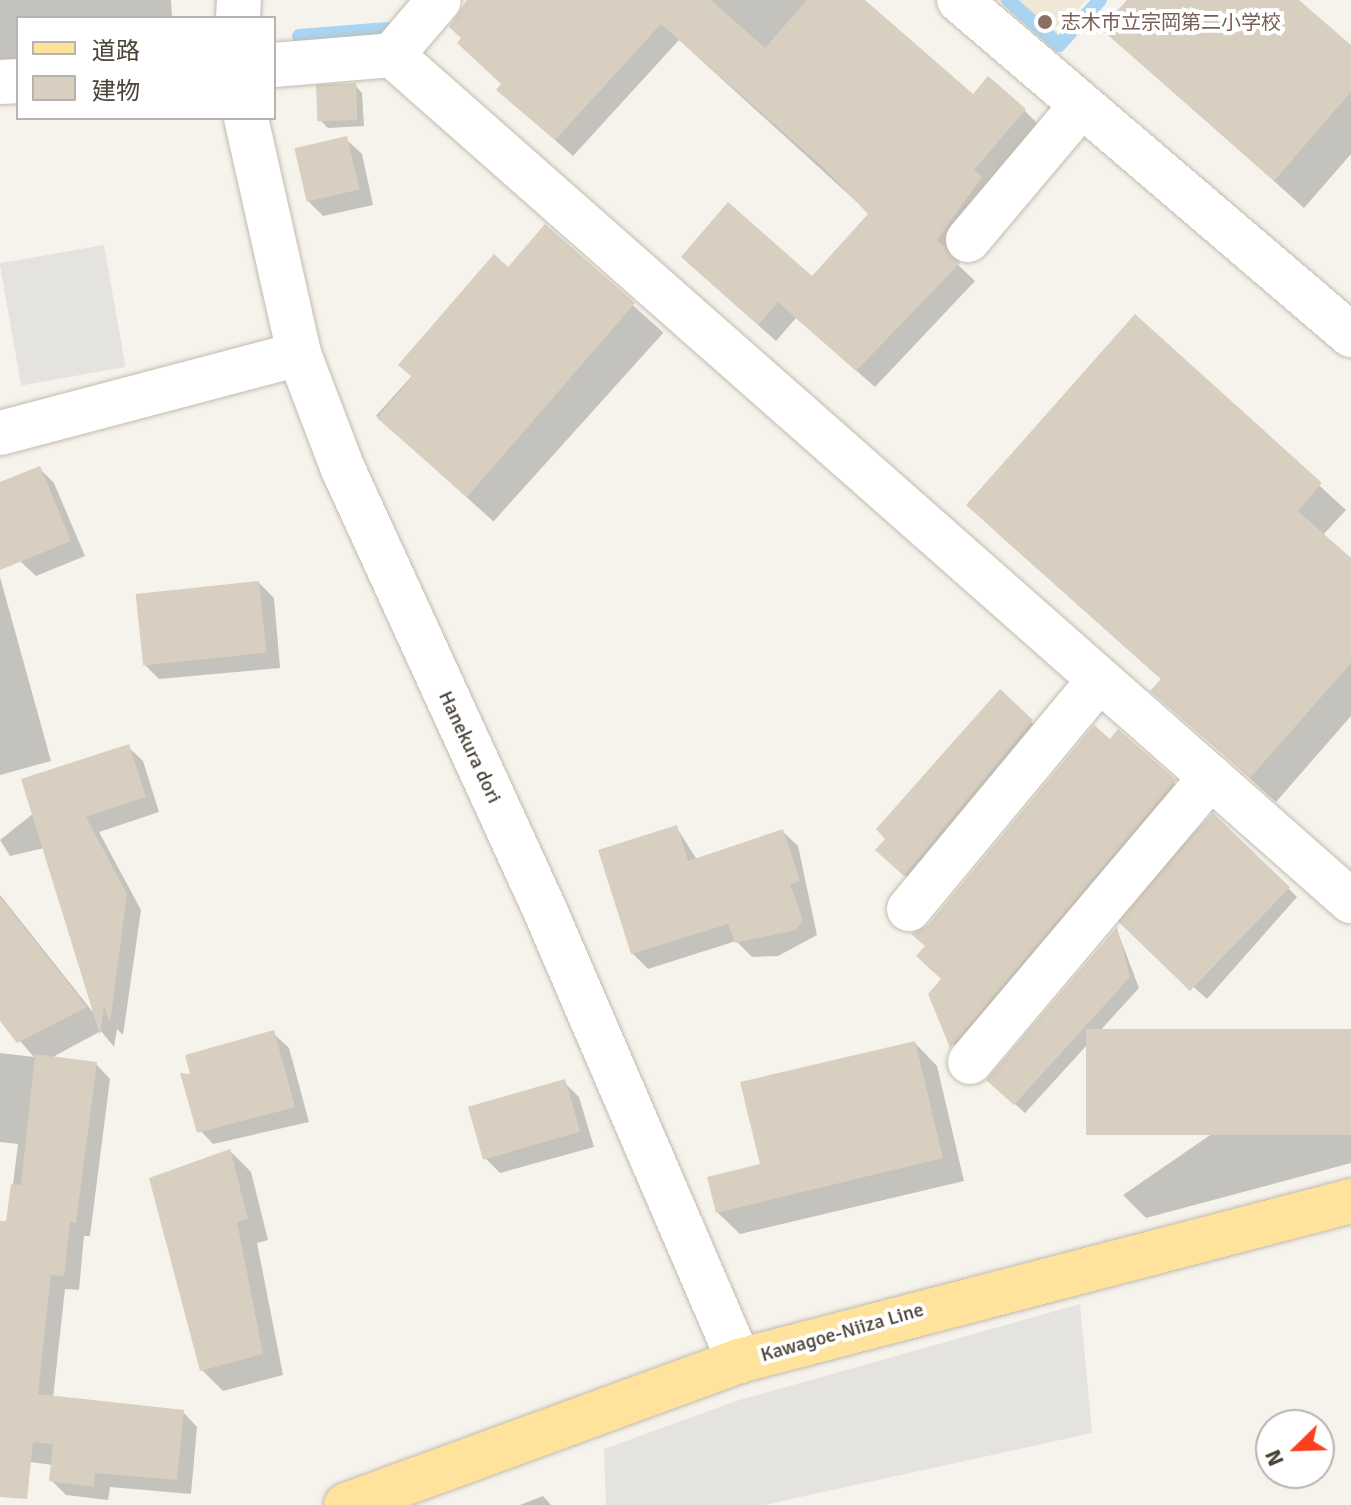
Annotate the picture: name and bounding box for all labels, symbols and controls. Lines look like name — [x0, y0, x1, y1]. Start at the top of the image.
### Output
place label: 志木市立宗岡第二小学校 — [1061, 10, 1281, 34]
marker: 志木市立宗岡第二小学校 — [1036, 13, 1054, 31]
legend — [16, 16, 276, 120]
text: 道路 — [92, 36, 140, 66]
text: 建物 — [92, 76, 140, 106]
street label: Hanekura dori — [434, 687, 506, 807]
street label: Kawagoe-Niiza Line — [758, 1297, 926, 1367]
north arrow — [1255, 1409, 1335, 1489]
text: N — [1259, 1445, 1290, 1470]

